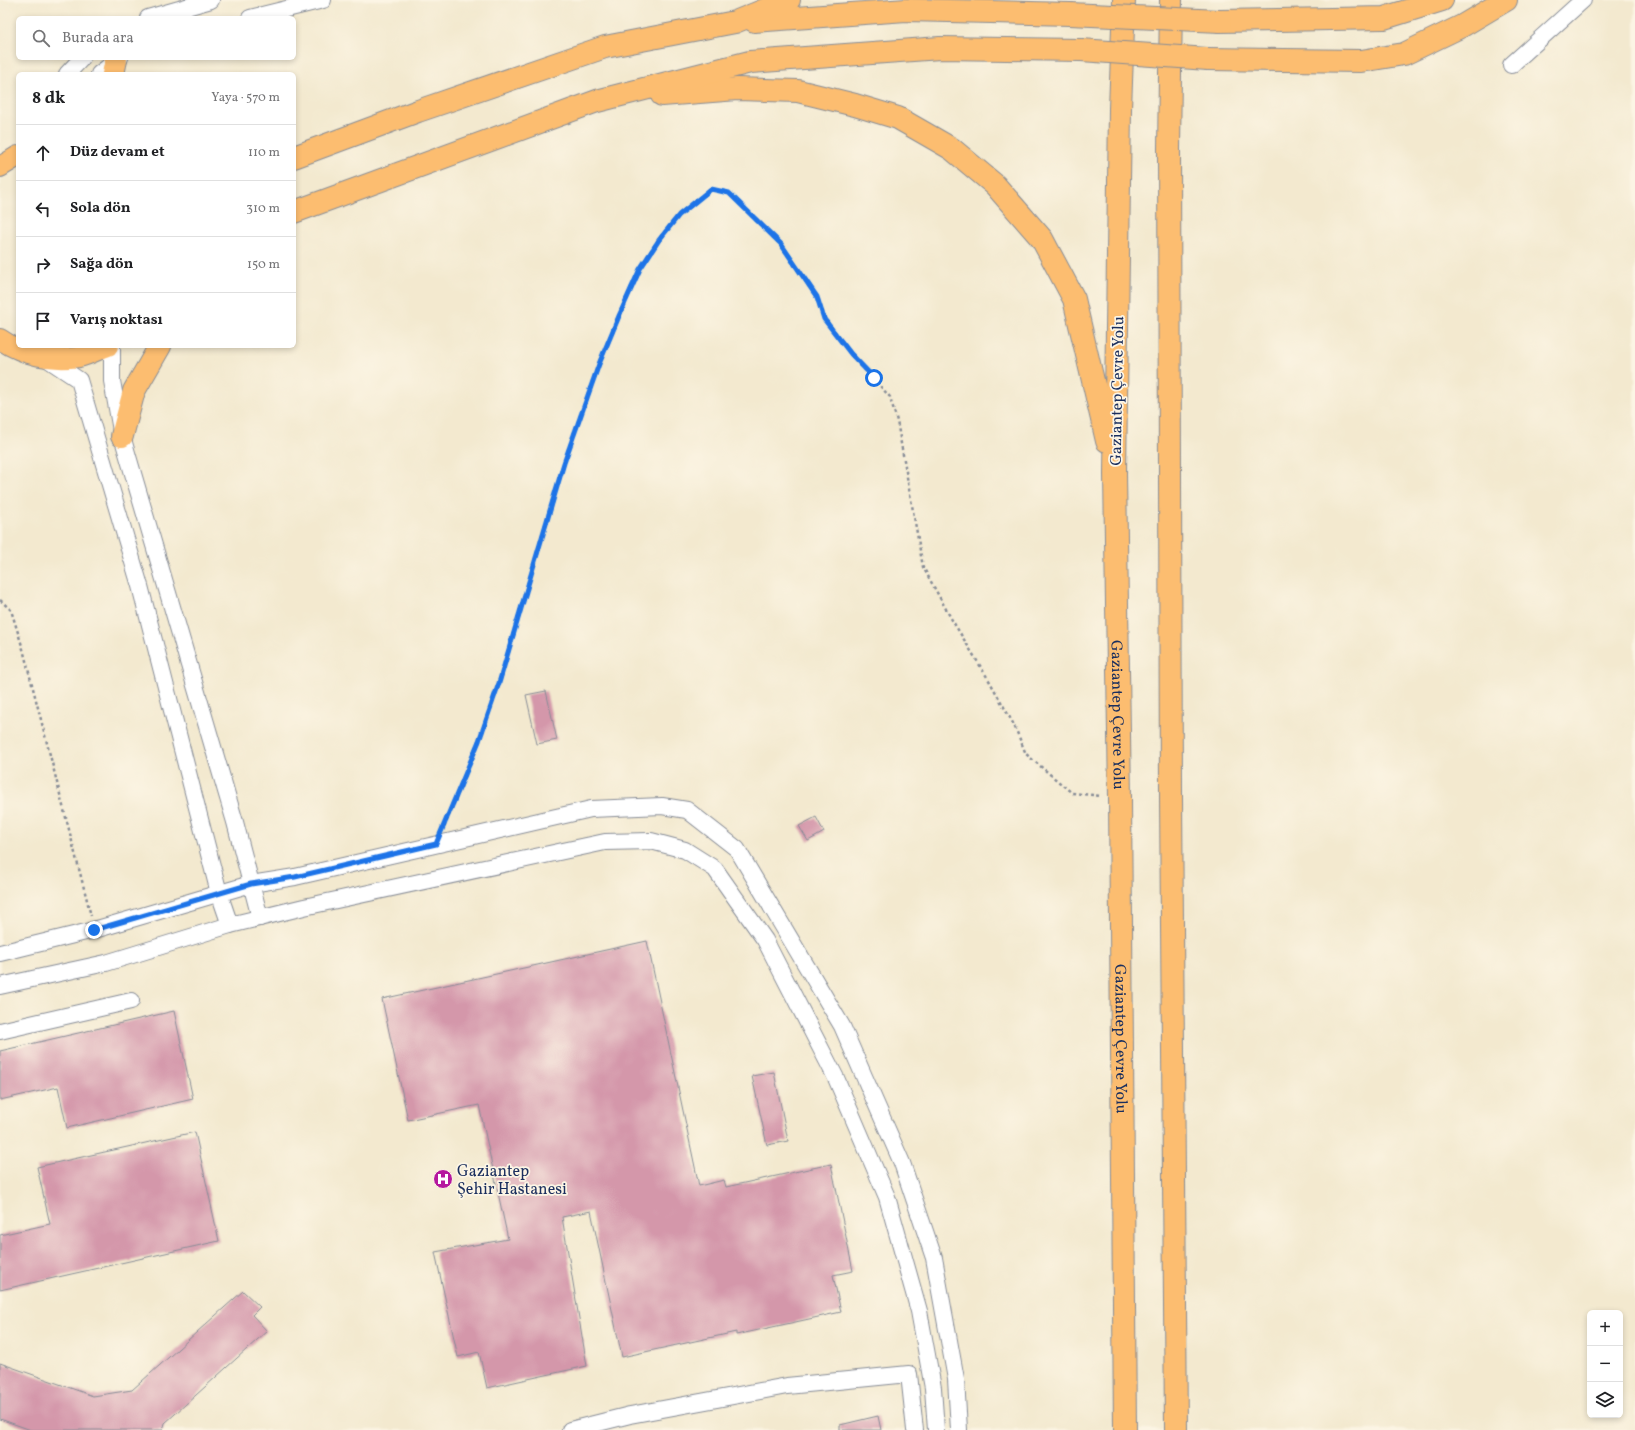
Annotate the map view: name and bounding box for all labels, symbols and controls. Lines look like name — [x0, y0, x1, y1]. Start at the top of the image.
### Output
search box — [16, 16, 296, 60]
icon: search — [30, 27, 52, 49]
text: Burada ara — [62, 28, 134, 49]
text: 8 dk — [32, 87, 65, 110]
text: Yaya · 570 m — [211, 89, 280, 107]
icon: ahead — [32, 142, 54, 164]
text: Düz devam et — [70, 142, 165, 163]
text: 110 m — [248, 144, 280, 162]
icon: left — [32, 198, 54, 220]
text: Sola dön — [70, 198, 131, 219]
text: 310 m — [246, 200, 280, 218]
icon: right — [32, 254, 54, 276]
text: Sağa dön — [70, 254, 134, 275]
text: 150 m — [247, 256, 280, 274]
icon: arrive — [32, 310, 54, 332]
text: Varış noktası — [70, 310, 163, 331]
street label: Gaziantep Çevre Yolu — [1106, 316, 1130, 466]
route start — [865, 369, 883, 387]
street label: Gaziantep Çevre Yolu — [1105, 640, 1129, 790]
route end — [85, 921, 103, 939]
street label: Gaziantep Çevre Yolu — [1108, 964, 1131, 1114]
place label: Gaziantep Şehir Hastanesi — [457, 1161, 567, 1201]
hospital icon: Gaziantep Şehir Hastanesi — [432, 1168, 454, 1190]
map controls — [1587, 1310, 1623, 1418]
button: + — [1587, 1310, 1623, 1346]
button: − — [1587, 1346, 1623, 1382]
button: layers — [1587, 1382, 1623, 1418]

